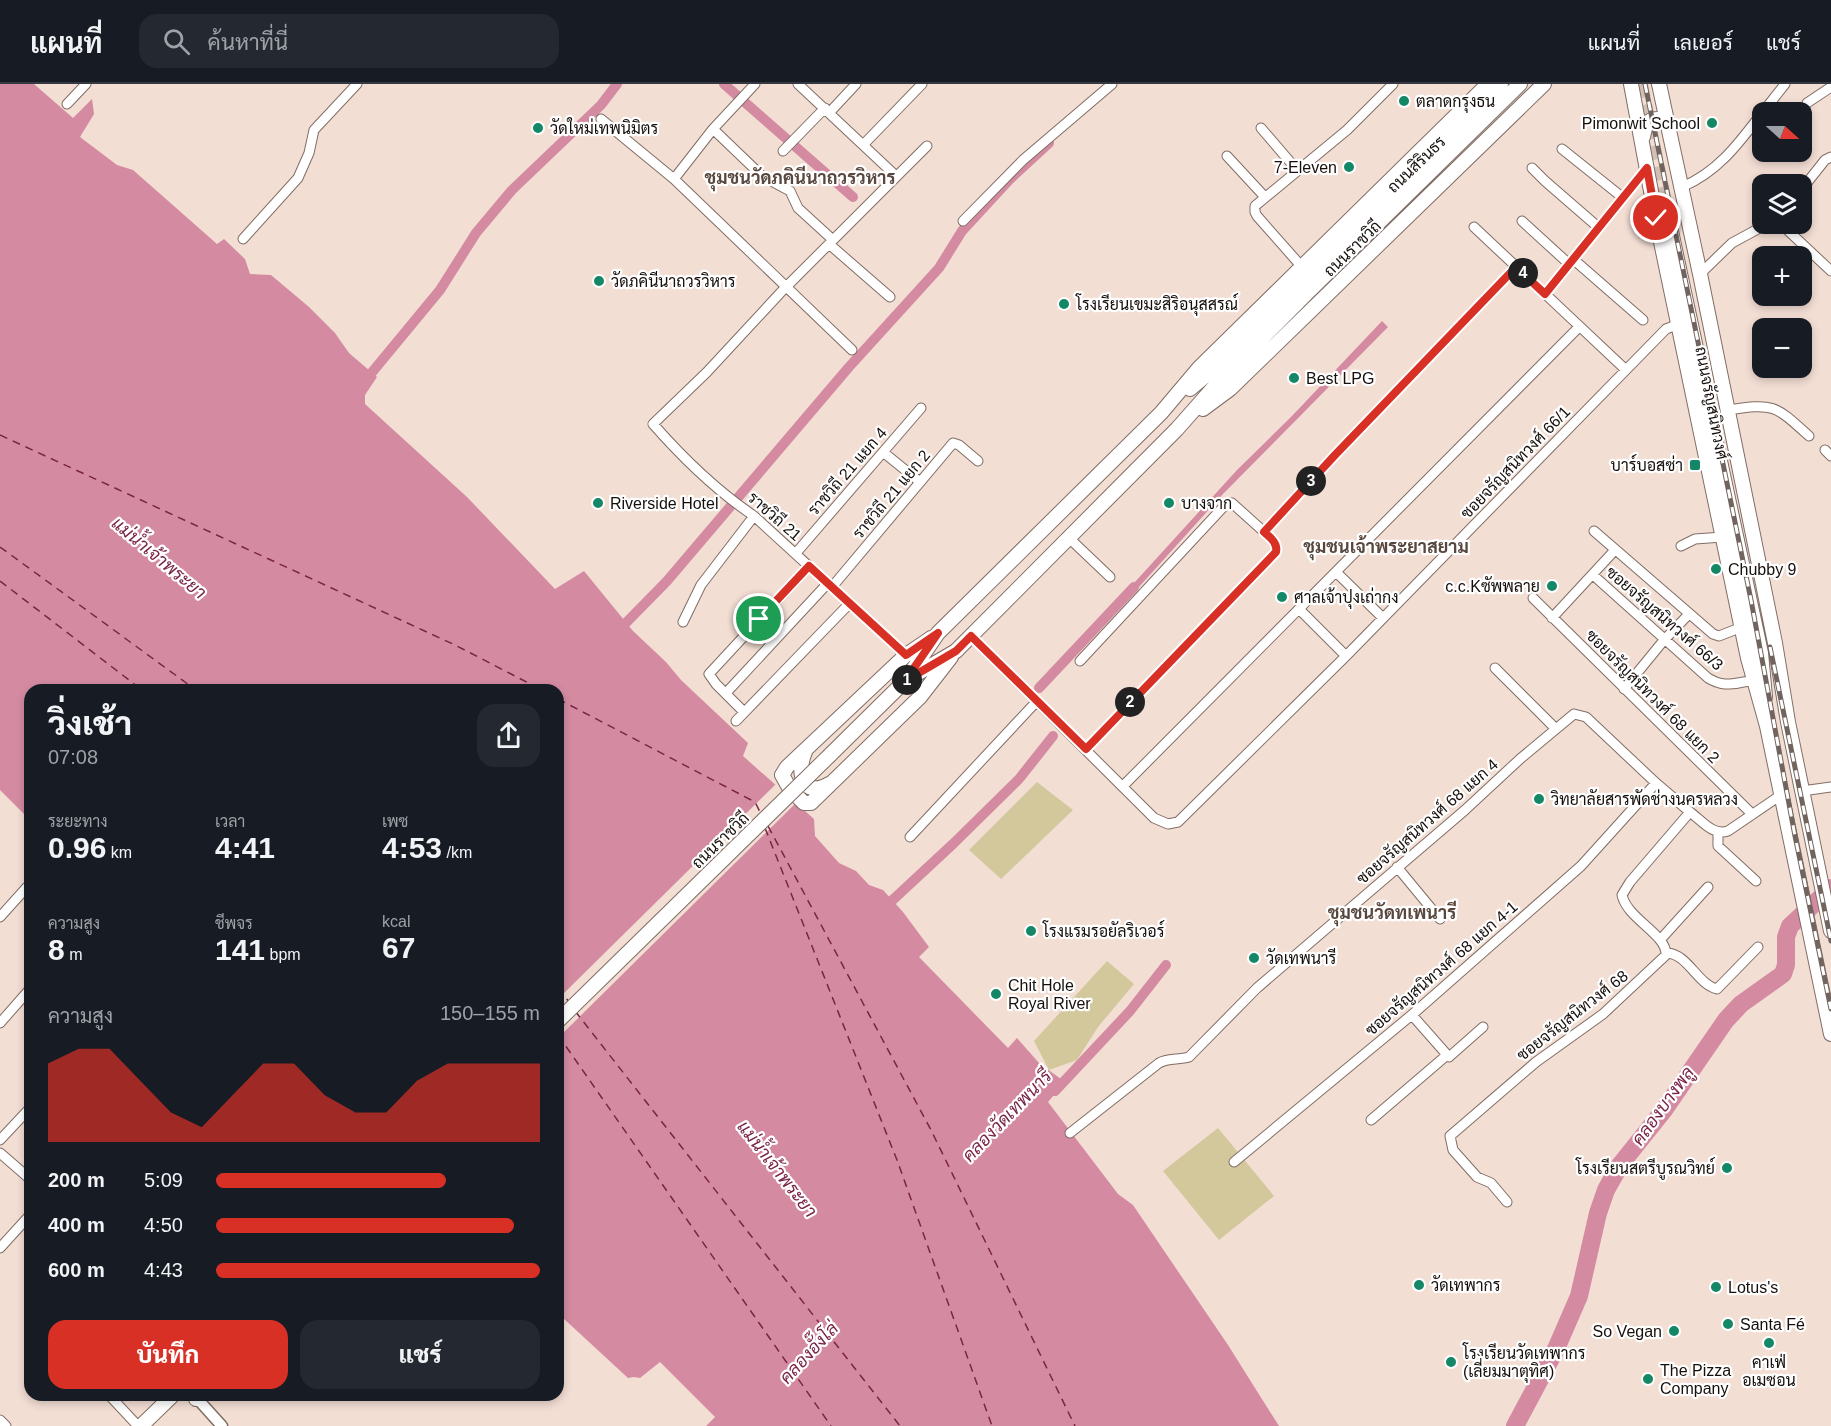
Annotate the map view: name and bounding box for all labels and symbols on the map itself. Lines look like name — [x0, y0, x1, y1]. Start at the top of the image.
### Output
place label: ตลาดกรุงธน — [1416, 93, 1495, 113]
marker: ตลาดกรุงธน — [1397, 94, 1411, 108]
north arrow — [1752, 102, 1812, 162]
place label: Pimonwit School — [1582, 115, 1700, 132]
marker: Pimonwit School — [1705, 116, 1719, 130]
place label: วัดใหม่เทพนิมิตร — [550, 117, 658, 137]
marker: วัดใหม่เทพนิมิตร — [531, 121, 545, 135]
street label: ถนนสิรินธร — [1383, 132, 1449, 196]
place label: 7-Eleven — [1274, 159, 1337, 176]
marker: 7-Eleven — [1342, 160, 1356, 174]
district label: ชุมชนวัดภคินีนาถวรวิหาร — [704, 165, 896, 192]
pin — [1630, 192, 1681, 243]
street label: ถนนราชวิถี — [1318, 215, 1384, 280]
pin: 4 — [1508, 258, 1538, 288]
place label: วัดภคินีนาถวรวิหาร — [611, 270, 736, 290]
marker: วัดภคินีนาถวรวิหาร — [592, 274, 606, 288]
place label: โรงเรียนเขมะสิริอนุสสรณ์ — [1075, 292, 1238, 316]
marker: โรงเรียนเขมะสิริอนุสสรณ์ — [1057, 297, 1071, 311]
street label: ถนนจรัญสนิทวงศ์ — [1691, 344, 1735, 461]
place label: Best LPG — [1306, 370, 1374, 387]
marker: Best LPG — [1287, 371, 1301, 385]
street label: ซอยจรัญสนิทวงศ์ 66/1 — [1455, 400, 1574, 523]
street label: ราชวิถี 21 แยก 4 — [802, 422, 890, 519]
street label: ราชวิถี 21 แยก 2 — [847, 445, 933, 542]
place label: บาร์บอสซ่า — [1611, 453, 1683, 474]
marker: บาร์บอสซ่า — [1688, 458, 1702, 472]
pin: 3 — [1296, 466, 1326, 496]
street label: ราชวิถี 21 — [745, 486, 807, 544]
place label: Riverside Hotel — [610, 495, 718, 512]
place label: บางจาก — [1181, 495, 1232, 512]
marker: Riverside Hotel — [591, 496, 605, 510]
marker: บางจาก — [1162, 496, 1176, 510]
water label: แม่น้ำเจ้าพระยา — [108, 508, 214, 603]
district label: ชุมชนเจ้าพระยาสยาม — [1303, 535, 1469, 561]
street label: ซอยจรัญสนิทวงศ์ 66/3 — [1602, 560, 1729, 674]
place label: Chubby 9 — [1728, 561, 1797, 578]
marker: Chubby 9 — [1709, 562, 1723, 576]
place label: c.c.Kซัพพลาย — [1445, 576, 1540, 595]
marker: c.c.Kซัพพลาย — [1545, 579, 1559, 593]
place label: ศาลเจ้าปุงเถ่ากง — [1294, 587, 1399, 609]
marker: ศาลเจ้าปุงเถ่ากง — [1275, 590, 1289, 604]
pin — [733, 593, 784, 644]
street label: ซอยจรัญสนิทวงศ์ 68 แยก 2 — [1582, 623, 1726, 767]
pin: 1 — [892, 665, 922, 695]
pin: 2 — [1115, 687, 1145, 717]
street label: ซอยจรัญสนิทวงศ์ 68 แยก 4 — [1351, 752, 1502, 888]
place label: วิทยาลัยสารพัดช่างนครหลวง — [1550, 789, 1738, 808]
marker: วิทยาลัยสารพัดช่างนครหลวง — [1532, 792, 1546, 806]
street label: ถนนราชวิถี — [686, 807, 752, 872]
street label: ซอยจรัญสนิทวงศ์ 68 แยก 4-1 — [1359, 895, 1521, 1040]
district label: ชุมชนวัดทเพนารี — [1328, 900, 1456, 927]
place label: โรงแรมรอยัลริเวอร์ — [1042, 919, 1165, 940]
marker: โรงแรมรอยัลริเวอร์ — [1024, 924, 1038, 938]
place label: วัดเทพนารี — [1266, 947, 1337, 967]
marker: วัดเทพนารี — [1247, 951, 1261, 965]
street label: ซอยจรัญสนิทวงศ์ 68 — [1511, 964, 1632, 1065]
place label: Chit Hole Royal River — [1008, 977, 1091, 1012]
marker: Chit Hole Royal River — [989, 987, 1003, 1001]
water label: คลองวัดเทพนารี — [956, 1063, 1056, 1166]
water label: คลองบางพลู — [1628, 1063, 1701, 1151]
water label: แม่น้ำเจ้าพระยา — [733, 1113, 826, 1221]
place label: โรงเรียนสตรีบูรณวิทย์ — [1575, 1156, 1715, 1180]
marker: โรงเรียนสตรีบูรณวิทย์ — [1720, 1161, 1734, 1175]
place label: วัดเทพากร — [1431, 1275, 1501, 1294]
marker: วัดเทพากร — [1412, 1278, 1426, 1292]
place label: Lotus's — [1728, 1279, 1778, 1296]
marker: Lotus's — [1709, 1280, 1723, 1294]
water label: คลองอั๊งโล่ — [771, 1313, 843, 1388]
place label: Santa Fé — [1740, 1316, 1805, 1333]
marker: Santa Fé — [1721, 1317, 1735, 1331]
place label: So Vegan — [1593, 1323, 1662, 1340]
marker: So Vegan — [1667, 1324, 1681, 1338]
marker: คาเฟ่ อเมซอน — [1762, 1336, 1776, 1350]
place label: โรงเรียนวัดเทพากร (เลี่ยมมาตุทิศ) — [1462, 1342, 1586, 1383]
place label: คาเฟ่ อเมซอน — [1742, 1353, 1796, 1389]
marker: โรงเรียนวัดเทพากร (เลี่ยมมาตุทิศ) — [1444, 1355, 1458, 1369]
place label: The Pizza Company — [1660, 1362, 1731, 1397]
marker: The Pizza Company — [1641, 1372, 1655, 1386]

